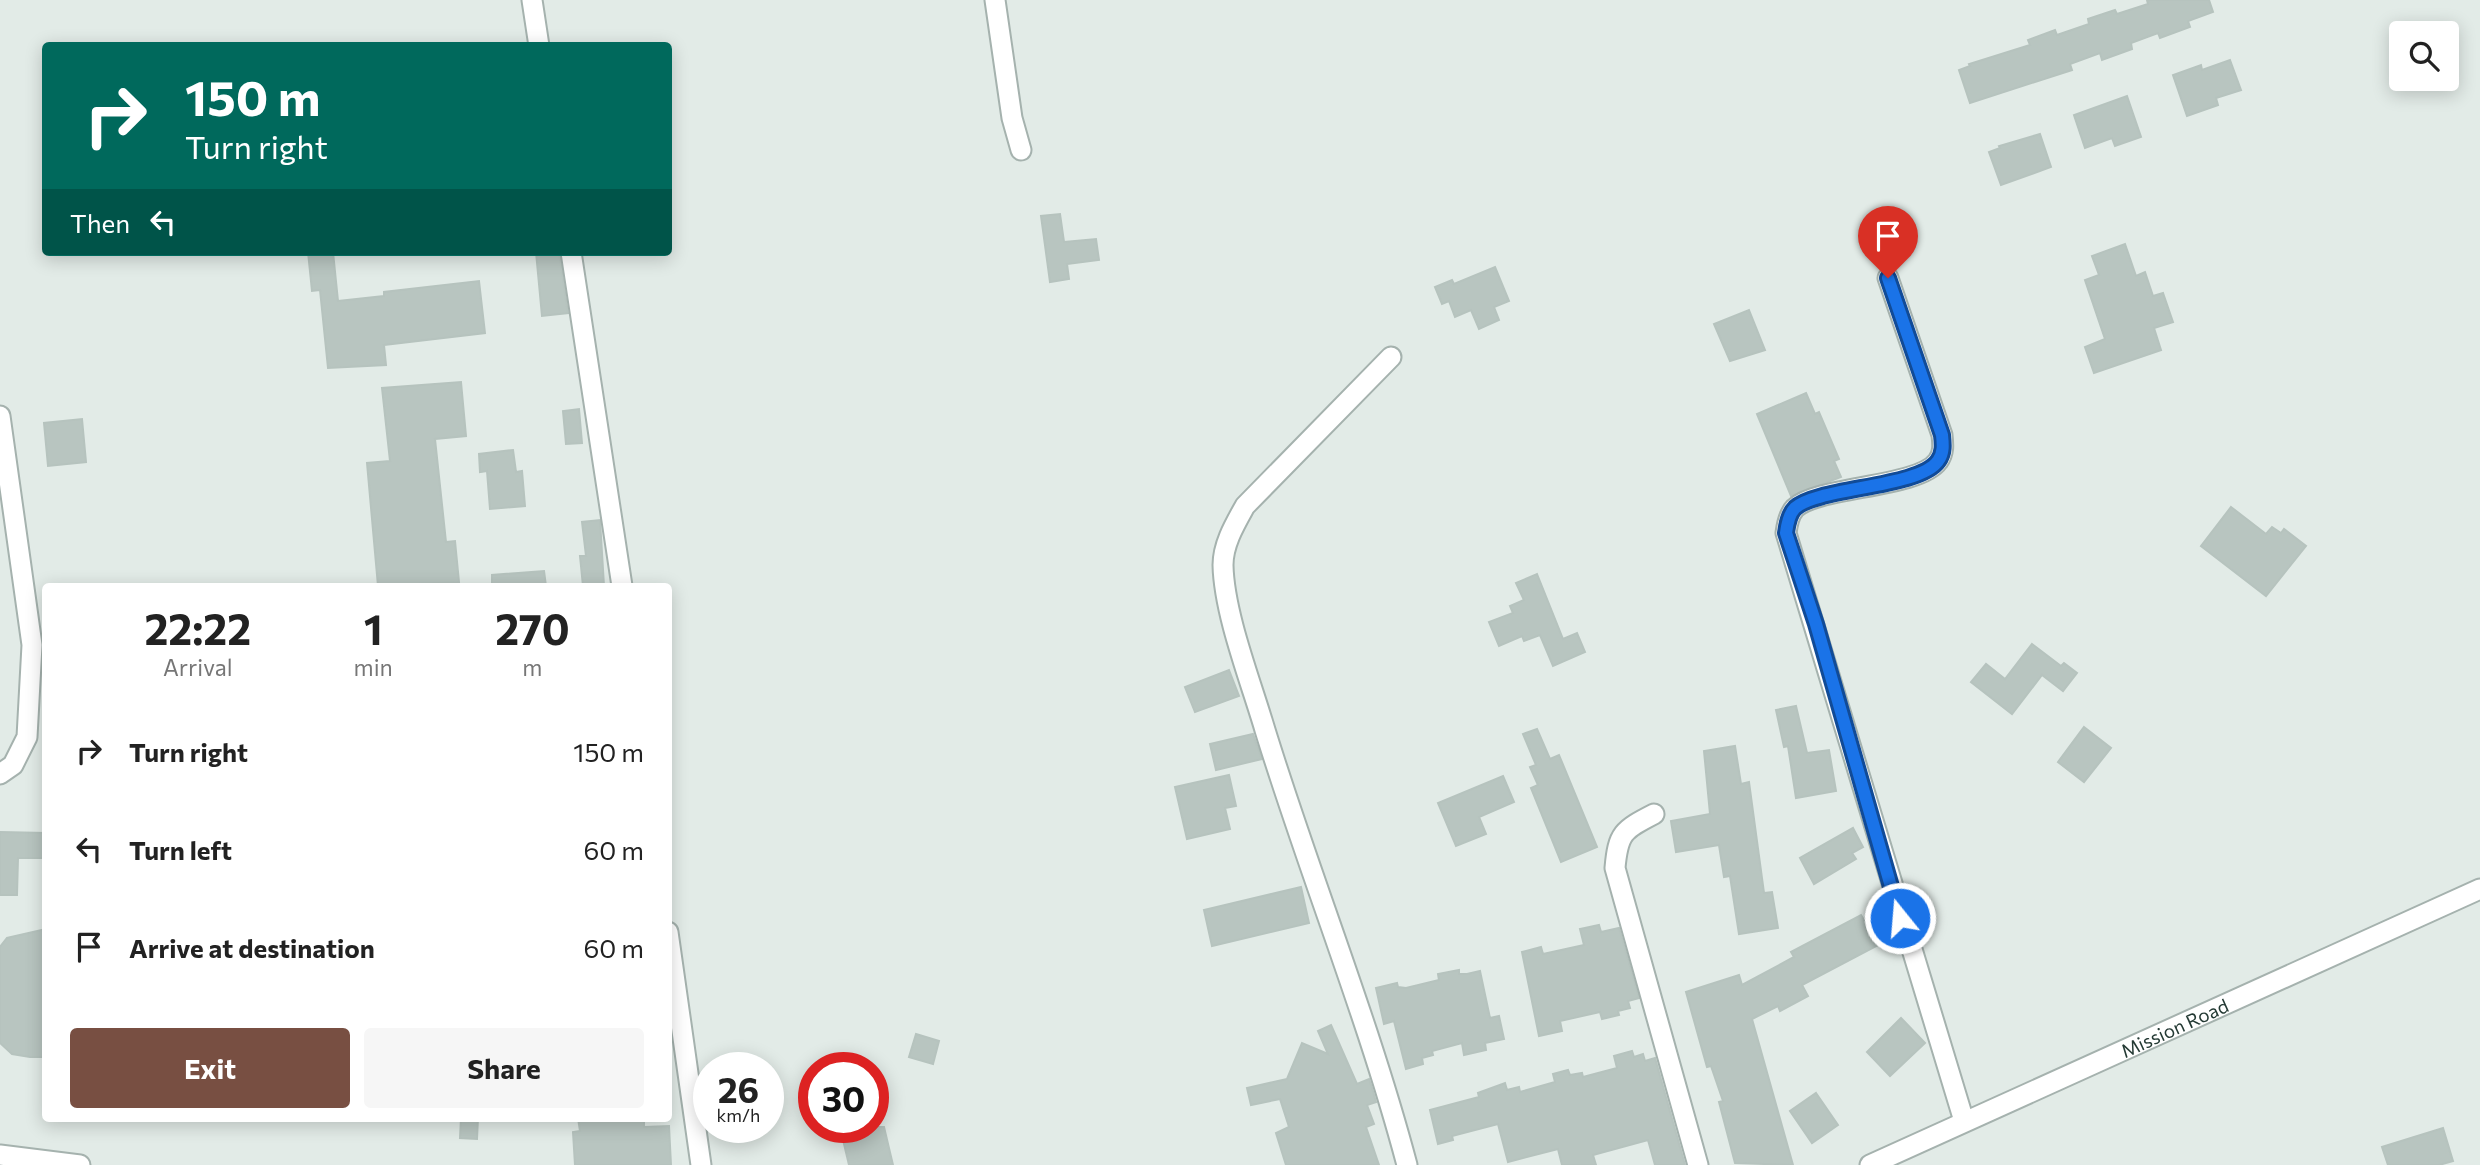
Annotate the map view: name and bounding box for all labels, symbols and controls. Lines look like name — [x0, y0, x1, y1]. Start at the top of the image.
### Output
map controls — [2389, 21, 2459, 91]
button: search — [2389, 21, 2459, 91]
text: 150 m — [185, 66, 320, 126]
icon: right — [70, 70, 161, 161]
text: Turn right — [185, 126, 328, 166]
icon: left — [144, 203, 182, 241]
pin — [1858, 206, 1918, 278]
text: Then — [70, 207, 130, 238]
icon: arrive — [1869, 217, 1907, 255]
text: 22:22 — [144, 602, 251, 654]
text: 1 — [364, 602, 383, 654]
text: 270 — [495, 602, 570, 654]
text: Arrival — [163, 653, 233, 681]
text: min — [354, 653, 393, 681]
text: m — [522, 653, 542, 681]
icon: right — [70, 732, 108, 770]
text: Turn right — [129, 736, 248, 767]
text: 150 m — [573, 736, 644, 767]
icon: left — [70, 830, 108, 868]
text: Turn left — [129, 834, 232, 865]
text: 60 m — [584, 834, 644, 865]
position arrow — [1863, 881, 1937, 955]
icon: arrive — [70, 928, 108, 966]
text: Arrive at destination — [129, 932, 375, 963]
text: 60 m — [584, 932, 644, 963]
street label: Mission Road — [2117, 993, 2232, 1062]
button: Exit — [70, 1028, 350, 1108]
button: Share — [364, 1028, 644, 1108]
speed limit sign: 30 — [798, 1052, 889, 1143]
text: 26 — [718, 1067, 759, 1110]
text: km/h — [717, 1104, 760, 1126]

